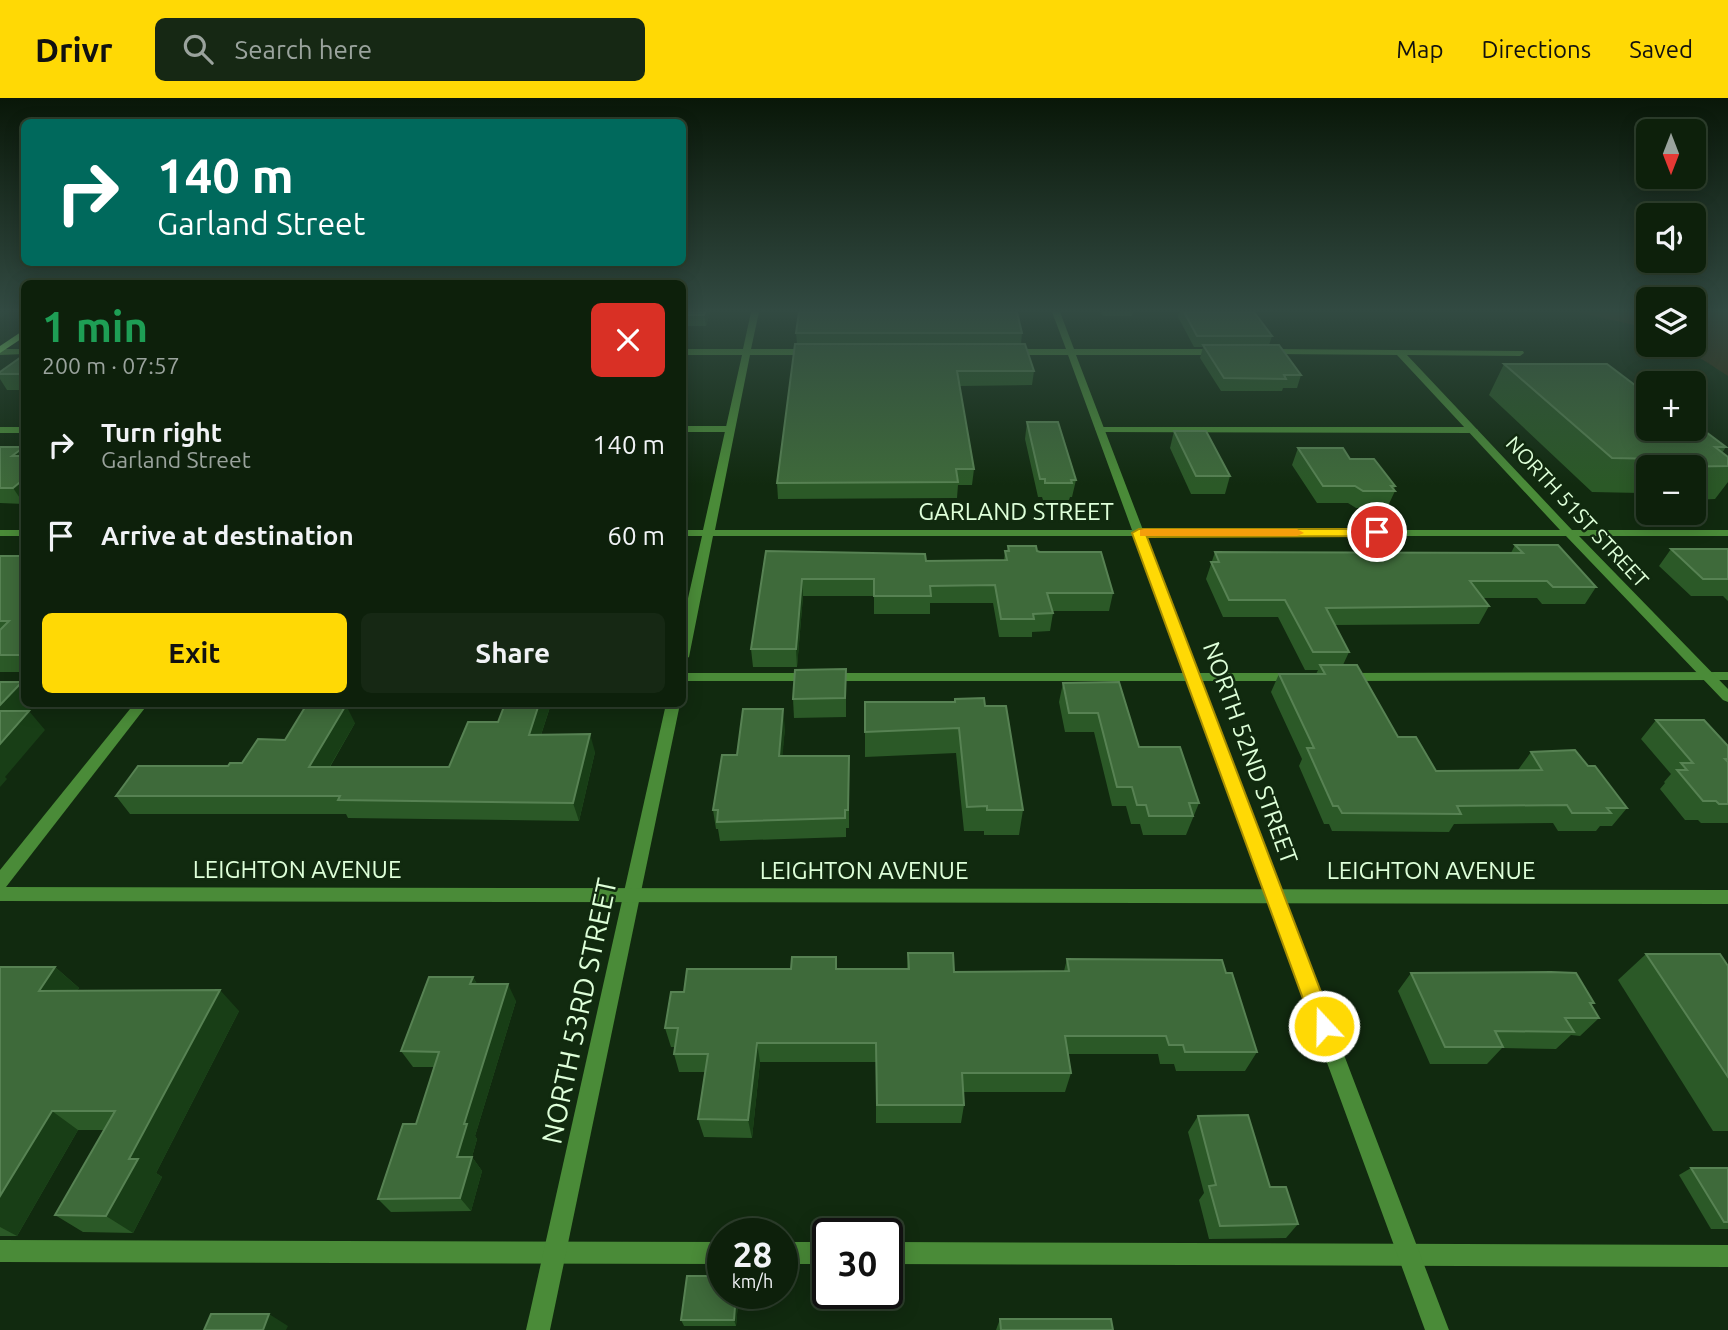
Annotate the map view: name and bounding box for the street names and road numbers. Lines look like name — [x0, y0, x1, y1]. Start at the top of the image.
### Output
street label: NORTH 51ST STREET — [1502, 431, 1654, 592]
street label: GARLAND STREET — [918, 498, 1114, 525]
street label: NORTH 52ND STREET — [1198, 638, 1303, 867]
street label: LEIGHTON AVENUE — [193, 856, 401, 883]
street label: LEIGHTON AVENUE — [760, 857, 968, 884]
street label: LEIGHTON AVENUE — [1327, 857, 1535, 884]
street label: NORTH 53RD STREET — [535, 875, 622, 1146]

